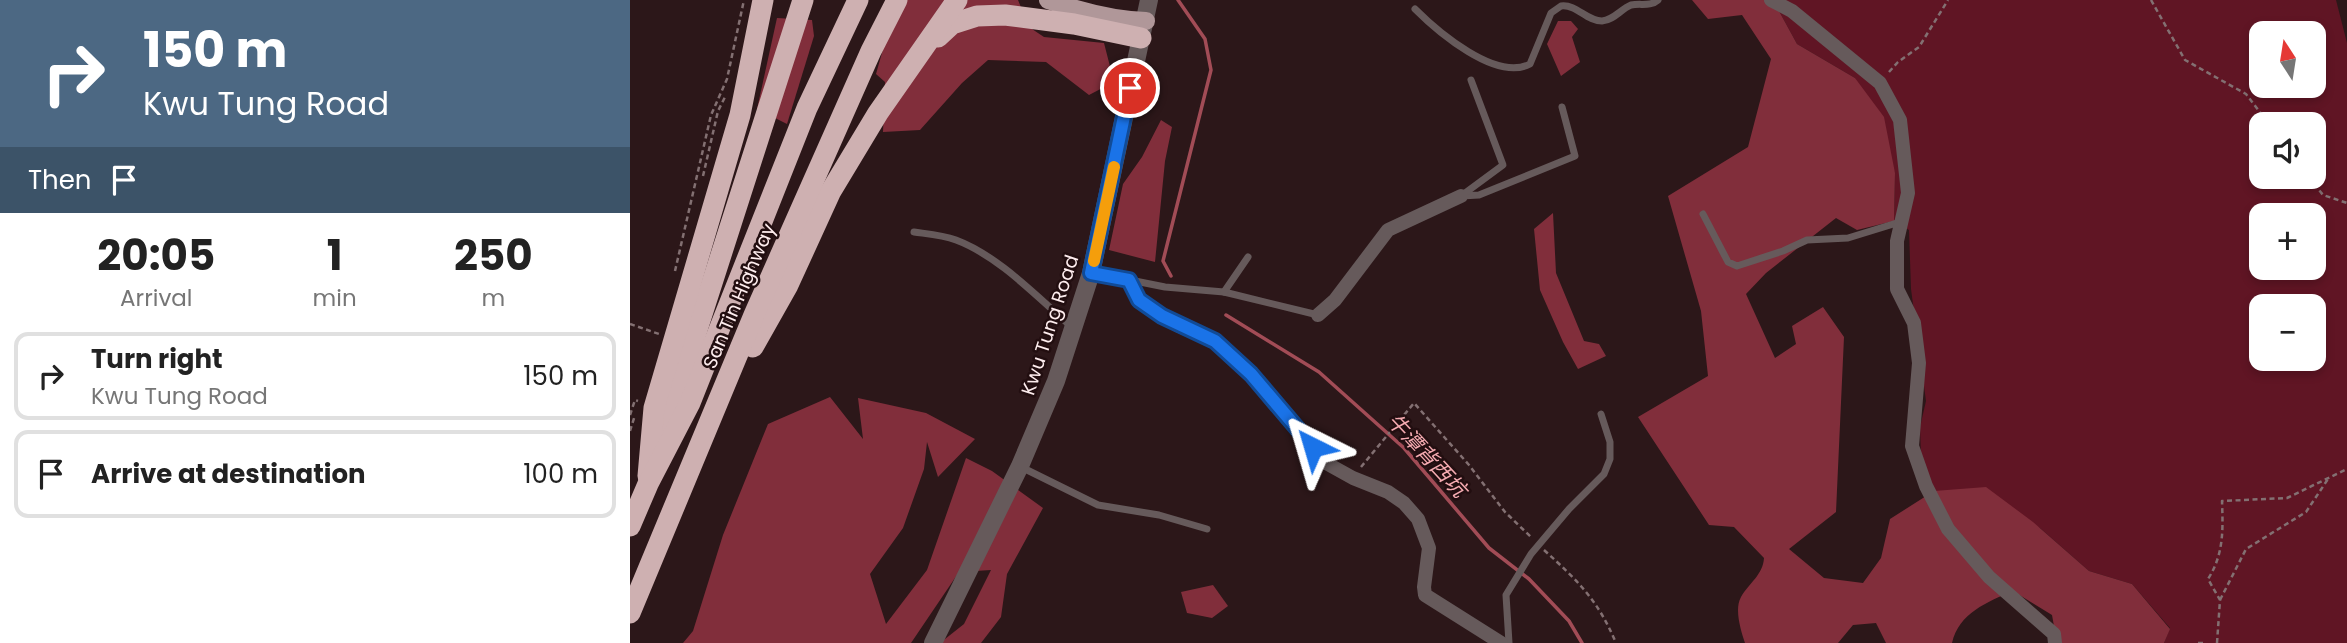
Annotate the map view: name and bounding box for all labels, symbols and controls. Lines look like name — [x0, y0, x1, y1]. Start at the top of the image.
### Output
text: 150 m — [143, 16, 288, 84]
north arrow — [2249, 21, 2326, 98]
map controls — [2249, 21, 2326, 371]
icon: right — [28, 28, 119, 119]
pin — [1100, 58, 1160, 118]
icon: arrive — [1111, 69, 1149, 107]
text: Kwu Tung Road — [143, 81, 389, 126]
button: sound — [2249, 112, 2326, 189]
icon: arrive — [105, 161, 143, 199]
text: Then — [28, 162, 91, 198]
button: + — [2249, 203, 2326, 280]
street label: San Tin Highway — [696, 219, 782, 373]
text: 20:05 — [97, 226, 215, 285]
text: 1 — [327, 226, 343, 285]
text: 250 — [454, 226, 533, 285]
street label: Kwu Tung Road — [1015, 251, 1085, 399]
text: Arrival — [120, 282, 193, 314]
text: min — [313, 282, 357, 314]
text: m — [481, 282, 505, 314]
button: − — [2249, 294, 2326, 371]
text: Turn right — [91, 341, 223, 377]
icon: right — [32, 357, 70, 395]
text: 150 m — [523, 358, 598, 394]
text: Kwu Tung Road — [91, 380, 268, 412]
water label: 牛潭背西坑 — [1381, 407, 1475, 505]
position arrow — [1276, 410, 1350, 484]
icon: arrive — [32, 455, 70, 493]
text: Arrive at destination — [91, 456, 366, 492]
text: 100 m — [523, 456, 598, 492]

